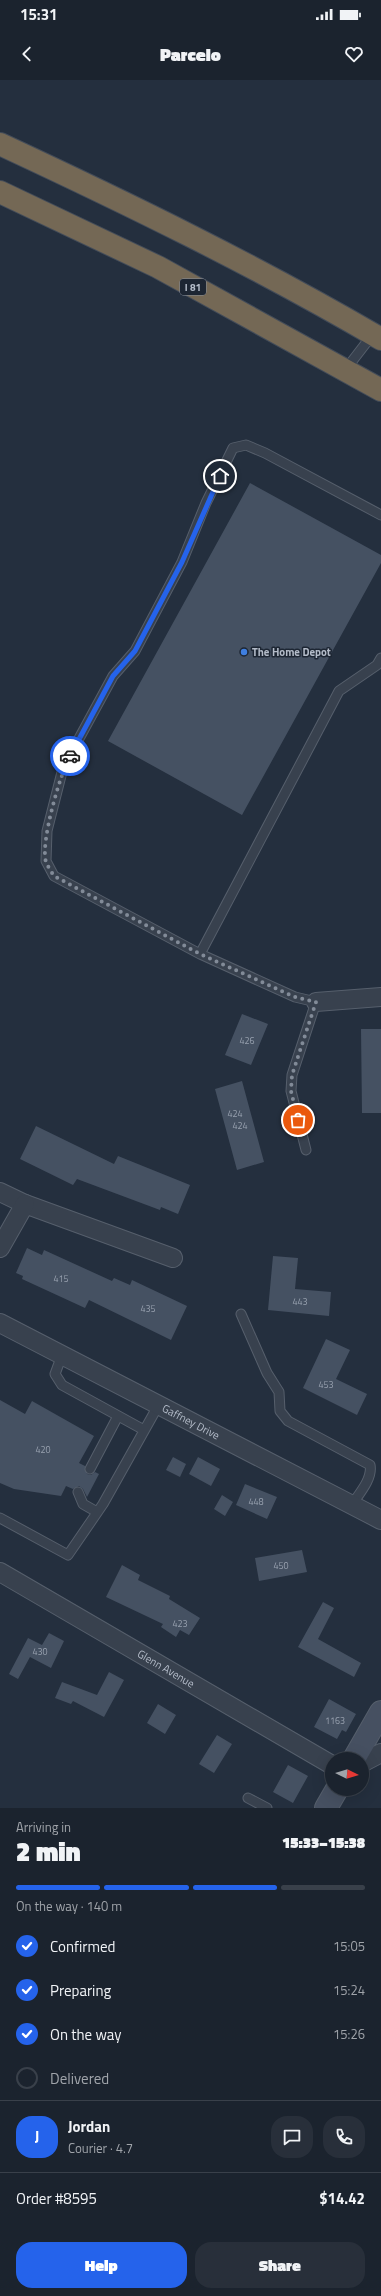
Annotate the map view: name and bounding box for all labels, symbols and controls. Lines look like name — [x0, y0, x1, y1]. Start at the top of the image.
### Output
text: 15:31 — [20, 3, 57, 26]
text: Parcelo — [160, 41, 221, 68]
icon: back — [16, 43, 38, 65]
icon: heart — [343, 43, 365, 65]
road number: I 81 — [180, 279, 206, 295]
pin — [203, 459, 237, 493]
icon: home — [209, 465, 231, 487]
place label: The Home Depot — [252, 644, 331, 660]
marker: The Home Depot — [239, 647, 249, 657]
courier — [50, 736, 90, 776]
icon: car — [59, 745, 81, 767]
house number: 426 — [239, 1034, 255, 1047]
pin — [281, 1103, 315, 1137]
house number: 424 — [227, 1107, 243, 1120]
icon: bag — [287, 1109, 309, 1131]
house number: 424 — [232, 1119, 248, 1132]
house number: 415 — [53, 1272, 69, 1285]
house number: 443 — [292, 1295, 308, 1308]
house number: 435 — [140, 1302, 156, 1315]
house number: 453 — [318, 1378, 334, 1391]
street label: Gaffney Drive — [159, 1400, 223, 1443]
house number: 420 — [35, 1443, 51, 1456]
house number: 448 — [248, 1495, 264, 1508]
house number: 450 — [273, 1559, 289, 1572]
house number: 423 — [172, 1617, 188, 1630]
house number: 430 — [32, 1645, 48, 1658]
street label: Glenn Avenue — [134, 1646, 198, 1692]
house number: 1163 — [325, 1714, 345, 1727]
north arrow — [325, 1752, 369, 1796]
map controls — [325, 1752, 369, 1796]
text: Arriving in — [16, 1817, 71, 1837]
text: 15:33–15:38 — [282, 1831, 365, 1854]
text: 2 min — [16, 1832, 81, 1871]
text: On the way · 140 m — [16, 1896, 122, 1916]
icon: check — [16, 1935, 38, 1957]
text: Confirmed — [50, 1935, 115, 1958]
text: 15:05 — [333, 1936, 365, 1956]
icon: check — [16, 1979, 38, 2001]
text: Preparing — [50, 1979, 111, 2002]
text: 15:24 — [333, 1980, 365, 2000]
icon: check — [16, 2023, 38, 2045]
text: On the way — [50, 2023, 122, 2046]
text: 15:26 — [333, 2024, 365, 2044]
text: Delivered — [50, 2067, 109, 2090]
text: Jordan — [68, 2115, 110, 2138]
button: chat — [271, 2116, 313, 2158]
button: phone — [323, 2116, 365, 2158]
text: J — [35, 2125, 39, 2148]
text: Courier · 4.7 — [68, 2138, 133, 2158]
text: Order #8595 — [16, 2187, 97, 2210]
text: $14.42 — [319, 2187, 365, 2210]
button: Help — [16, 2242, 187, 2288]
button: Share — [195, 2242, 365, 2288]

